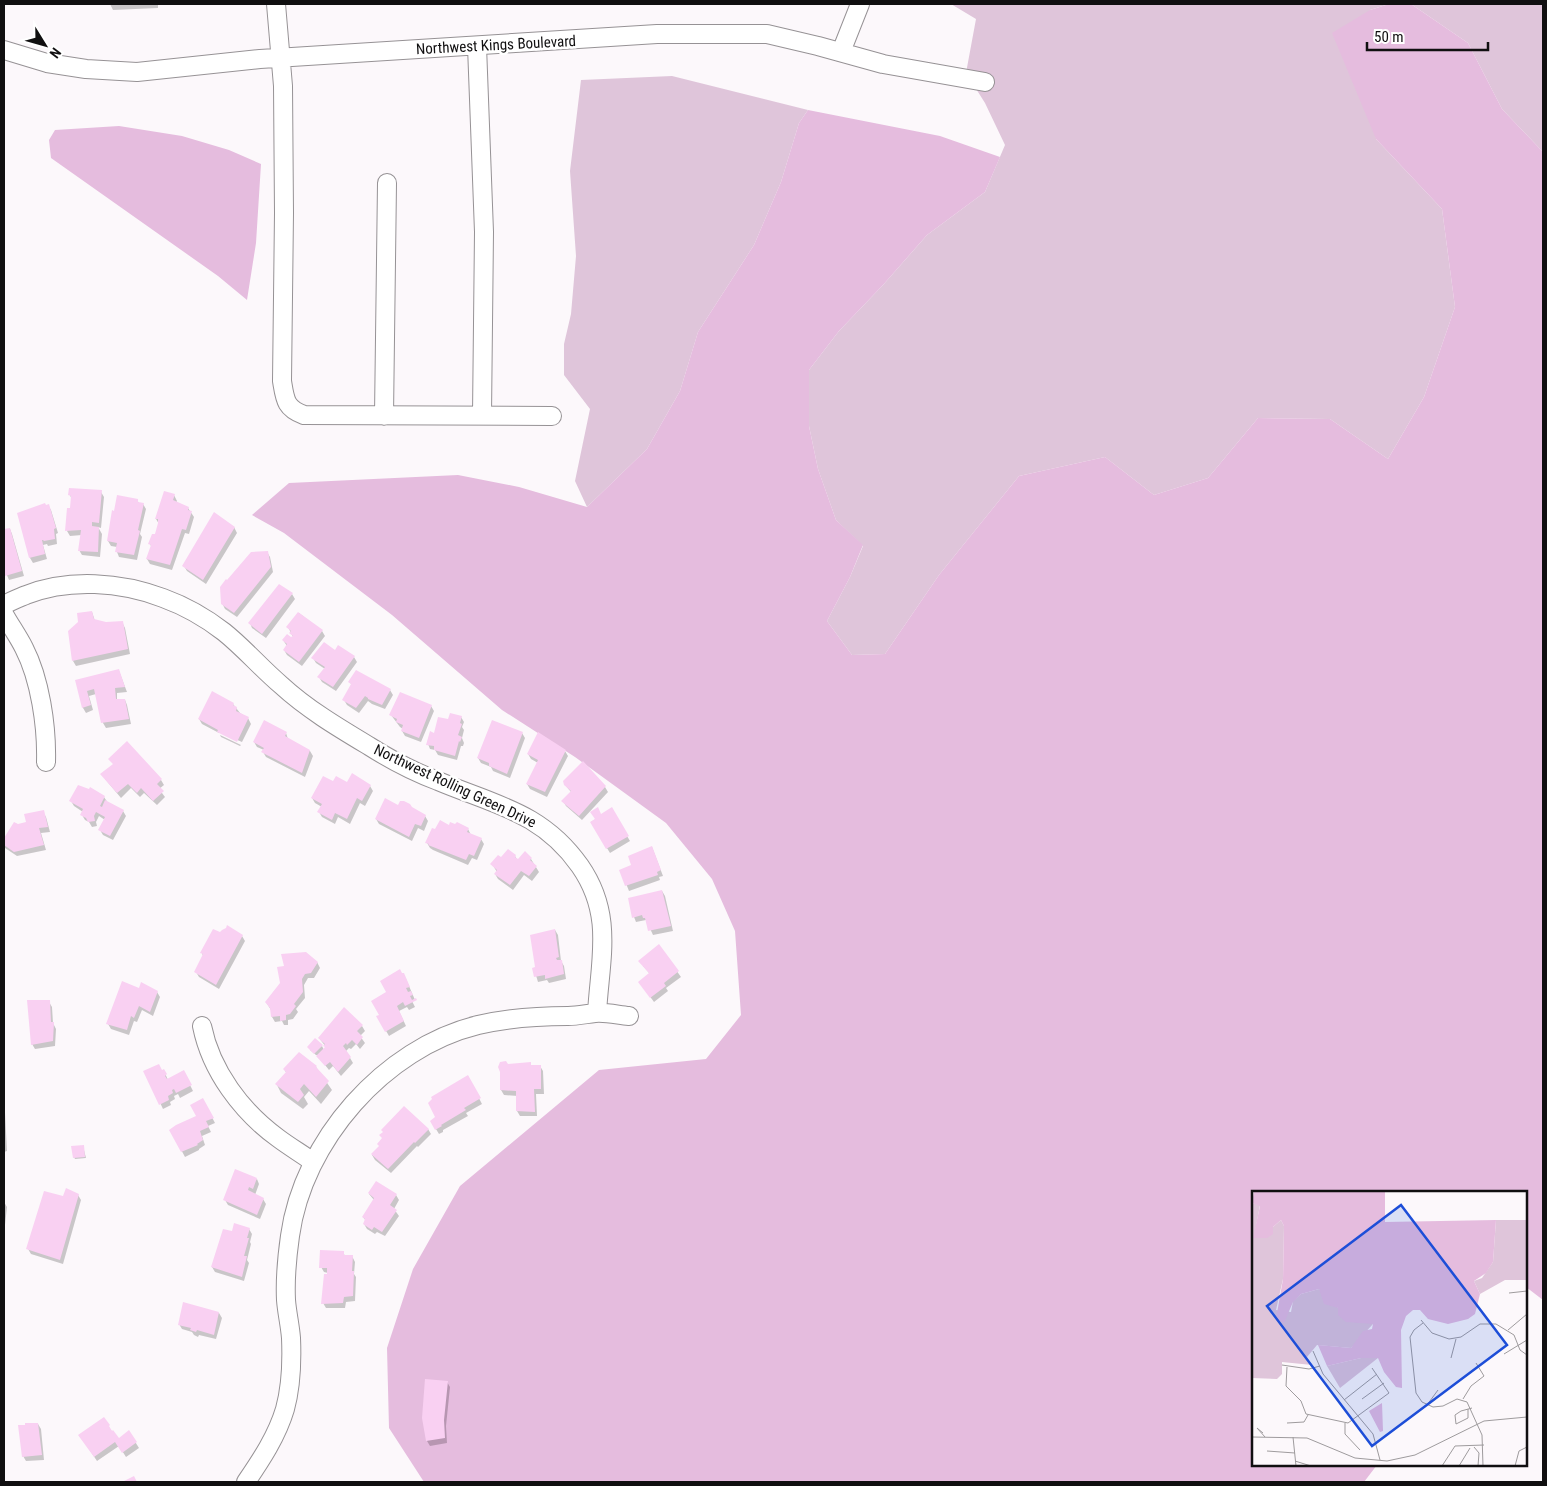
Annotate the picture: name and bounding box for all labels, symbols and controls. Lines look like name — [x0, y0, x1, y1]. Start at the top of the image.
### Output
north arrow — [20, 20, 70, 70]
scale bar — [1367, 20, 1488, 52]
text: 50 m — [1374, 28, 1404, 46]
street label: Northwest Kings Boulevard — [416, 32, 576, 58]
text: N — [46, 45, 64, 61]
street label: Northwest Rolling Green Drive — [371, 740, 539, 832]
inset map — [1252, 1191, 1527, 1466]

